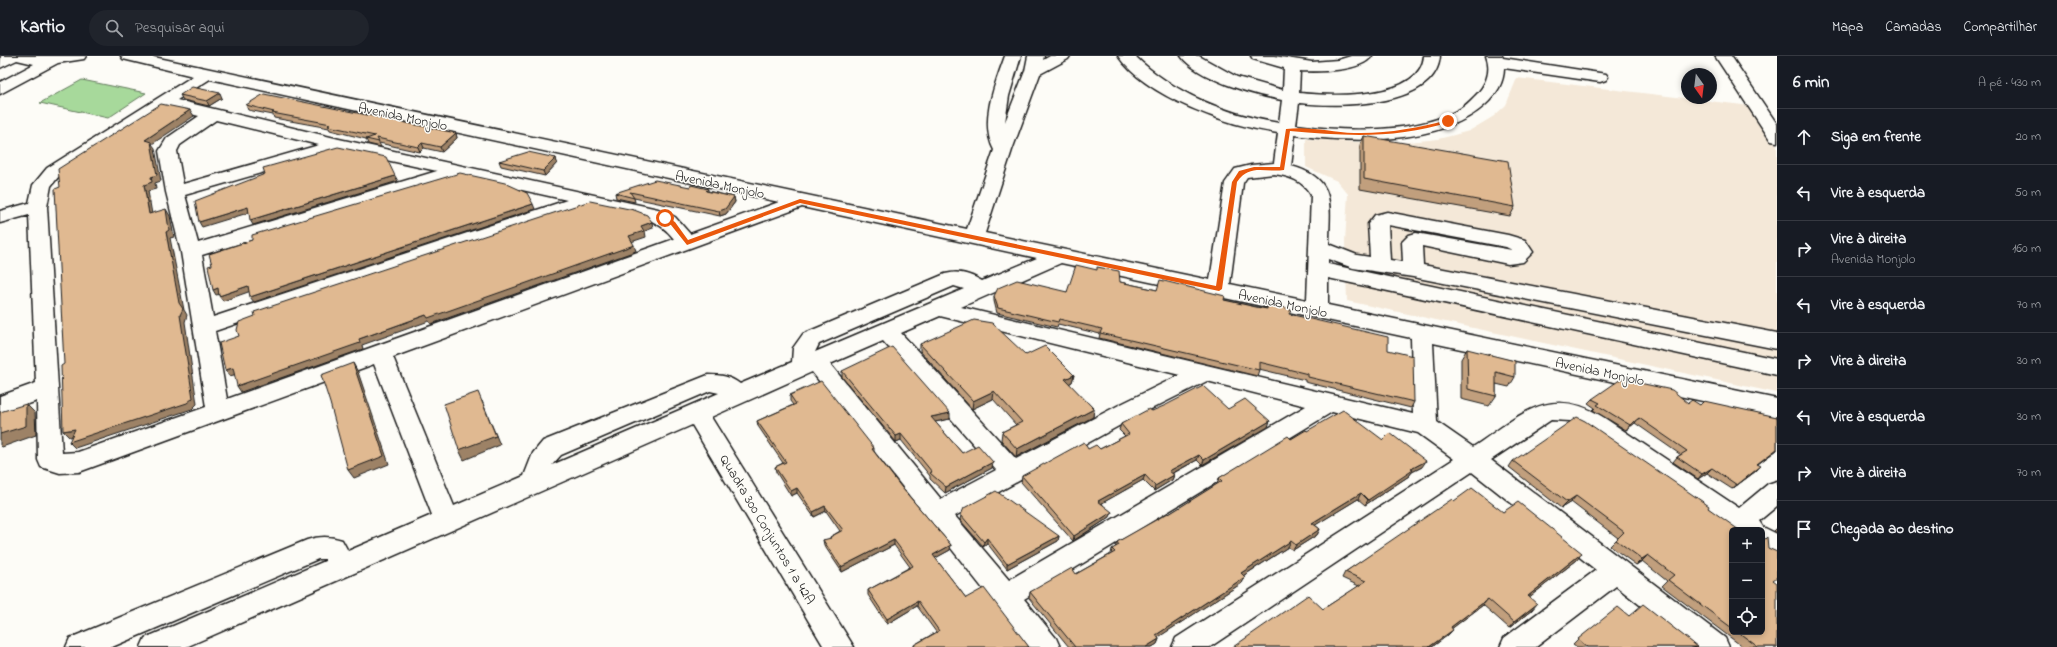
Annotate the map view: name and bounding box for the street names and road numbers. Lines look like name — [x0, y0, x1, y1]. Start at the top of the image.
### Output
street label: Avenida Monjolo — [356, 98, 449, 137]
street label: Avenida Monjolo — [673, 166, 766, 205]
street label: Avenida Monjolo — [1236, 285, 1329, 324]
street label: Avenida Monjolo — [1553, 353, 1646, 392]
street label: Quadra 300 Conjuntos 1 a 42A — [714, 451, 820, 609]

